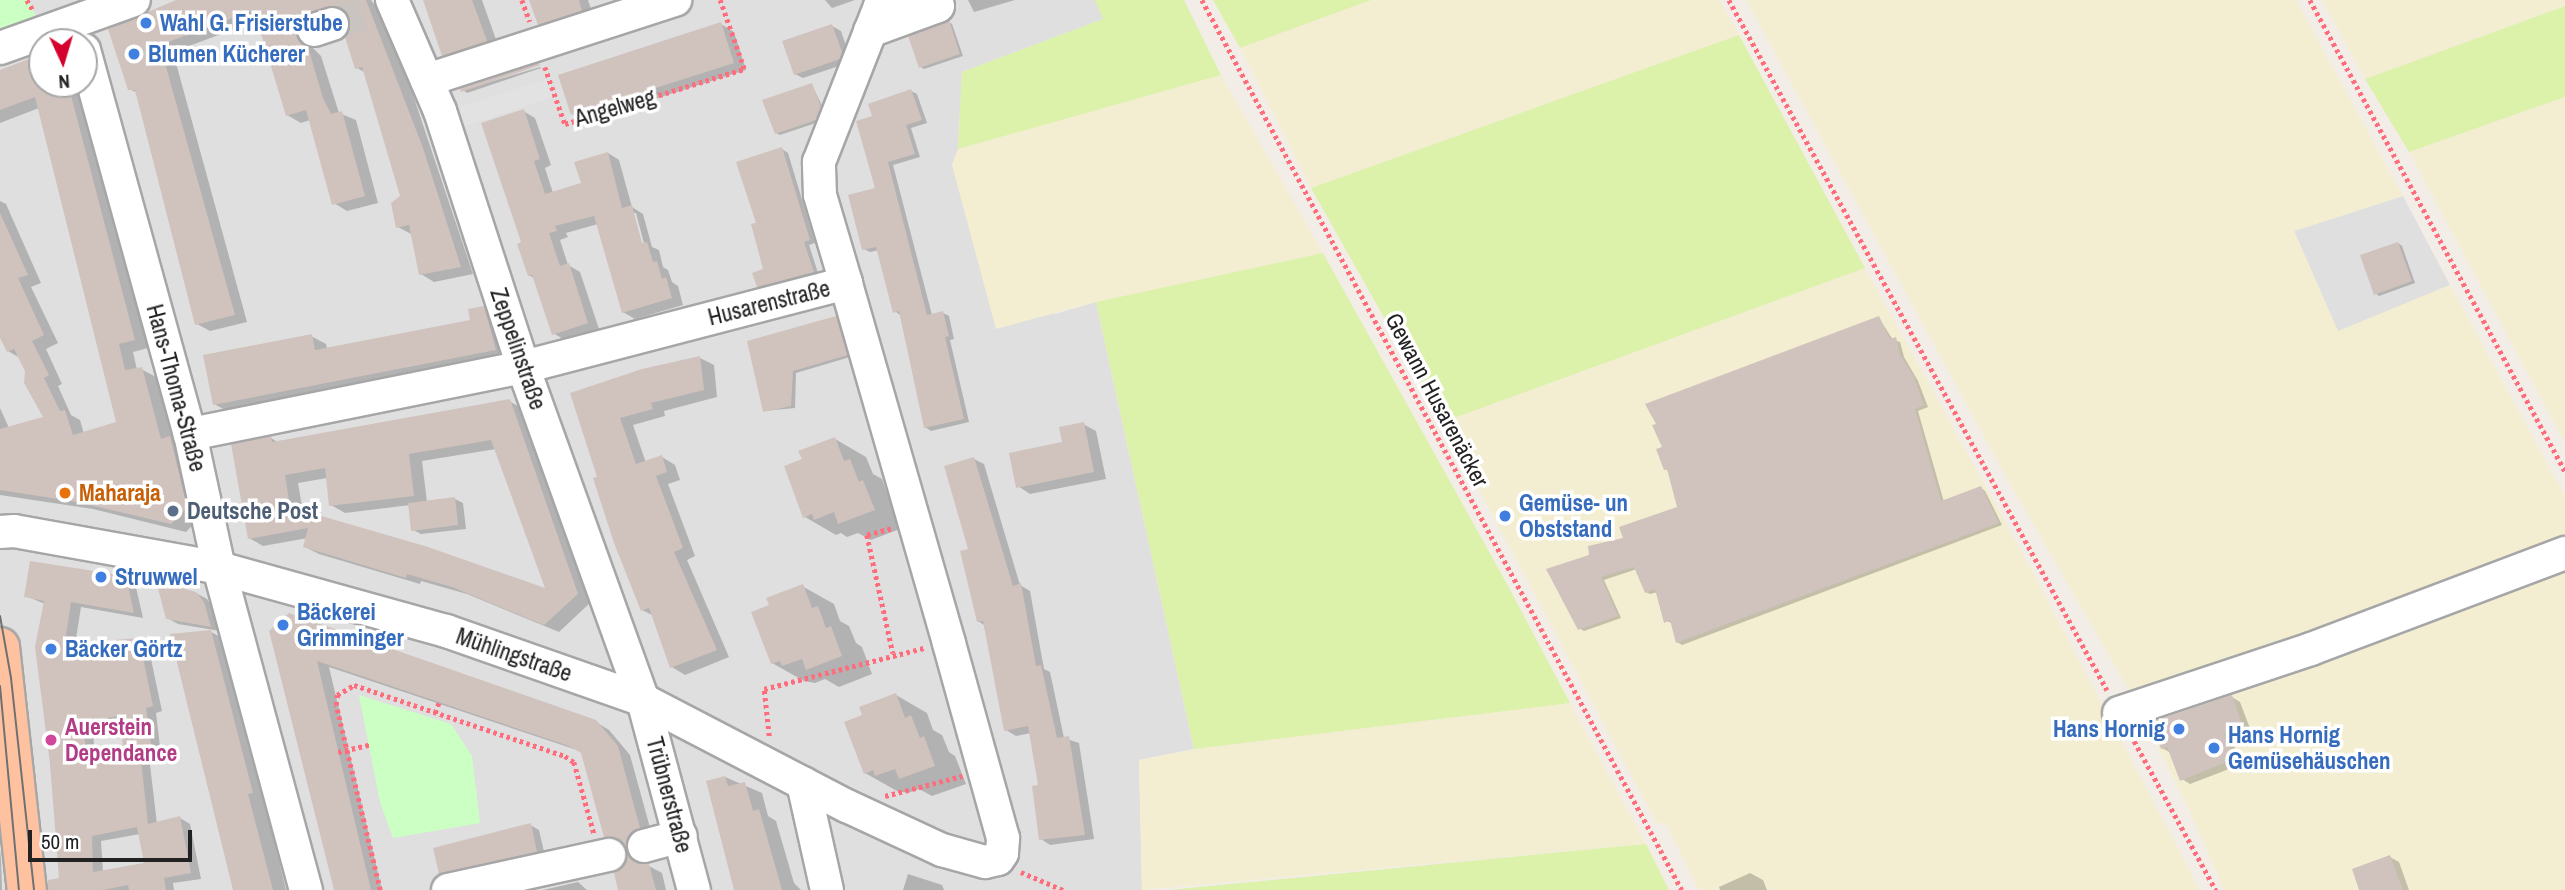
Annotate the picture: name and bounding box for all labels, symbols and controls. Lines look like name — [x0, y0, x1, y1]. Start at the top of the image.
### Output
place label: Wahl G. Frisierstube — [160, 9, 343, 37]
marker: Wahl G. Frisierstube — [138, 15, 154, 31]
north arrow — [28, 28, 98, 98]
place label: Blumen Kücherer — [148, 40, 305, 68]
marker: Blumen Kücherer — [126, 46, 142, 62]
text: N — [58, 69, 71, 95]
street label: Angelweg — [571, 83, 659, 133]
street label: Husarenstraße — [705, 275, 833, 331]
street label: Zeppelinstraße — [484, 285, 552, 413]
street label: Hans-Thoma-Straße — [140, 301, 212, 475]
street label: Gewann Husarenäcker — [1380, 308, 1494, 492]
place label: Maharaja — [79, 479, 161, 507]
marker: Maharaja — [57, 485, 73, 501]
place label: Gemüse- un Obststand — [1519, 489, 1628, 543]
place label: Deutsche Post — [187, 497, 318, 525]
marker: Deutsche Post — [165, 503, 181, 519]
marker: Gemüse- un Obststand — [1497, 508, 1513, 524]
place label: Struwwel — [115, 563, 198, 591]
marker: Struwwel — [93, 569, 109, 585]
place label: Bäckerei Grimminger — [297, 598, 404, 652]
marker: Bäckerei Grimminger — [275, 617, 291, 633]
street label: Mühlingstraße — [453, 622, 575, 688]
place label: Bäcker Görtz — [65, 635, 182, 663]
marker: Bäcker Görtz — [43, 641, 59, 657]
place label: Auerstein Dependance — [65, 713, 177, 767]
place label: Hans Hornig — [2053, 715, 2165, 743]
marker: Hans Hornig — [2171, 721, 2187, 737]
place label: Hans Hornig Gemüsehäuschen — [2228, 721, 2390, 775]
marker: Auerstein Dependance — [43, 732, 59, 748]
street label: Trübnerstraße — [640, 734, 698, 856]
marker: Hans Hornig Gemüsehäuschen — [2206, 740, 2222, 756]
scale bar — [32, 816, 196, 860]
text: 50 m — [41, 827, 79, 856]

